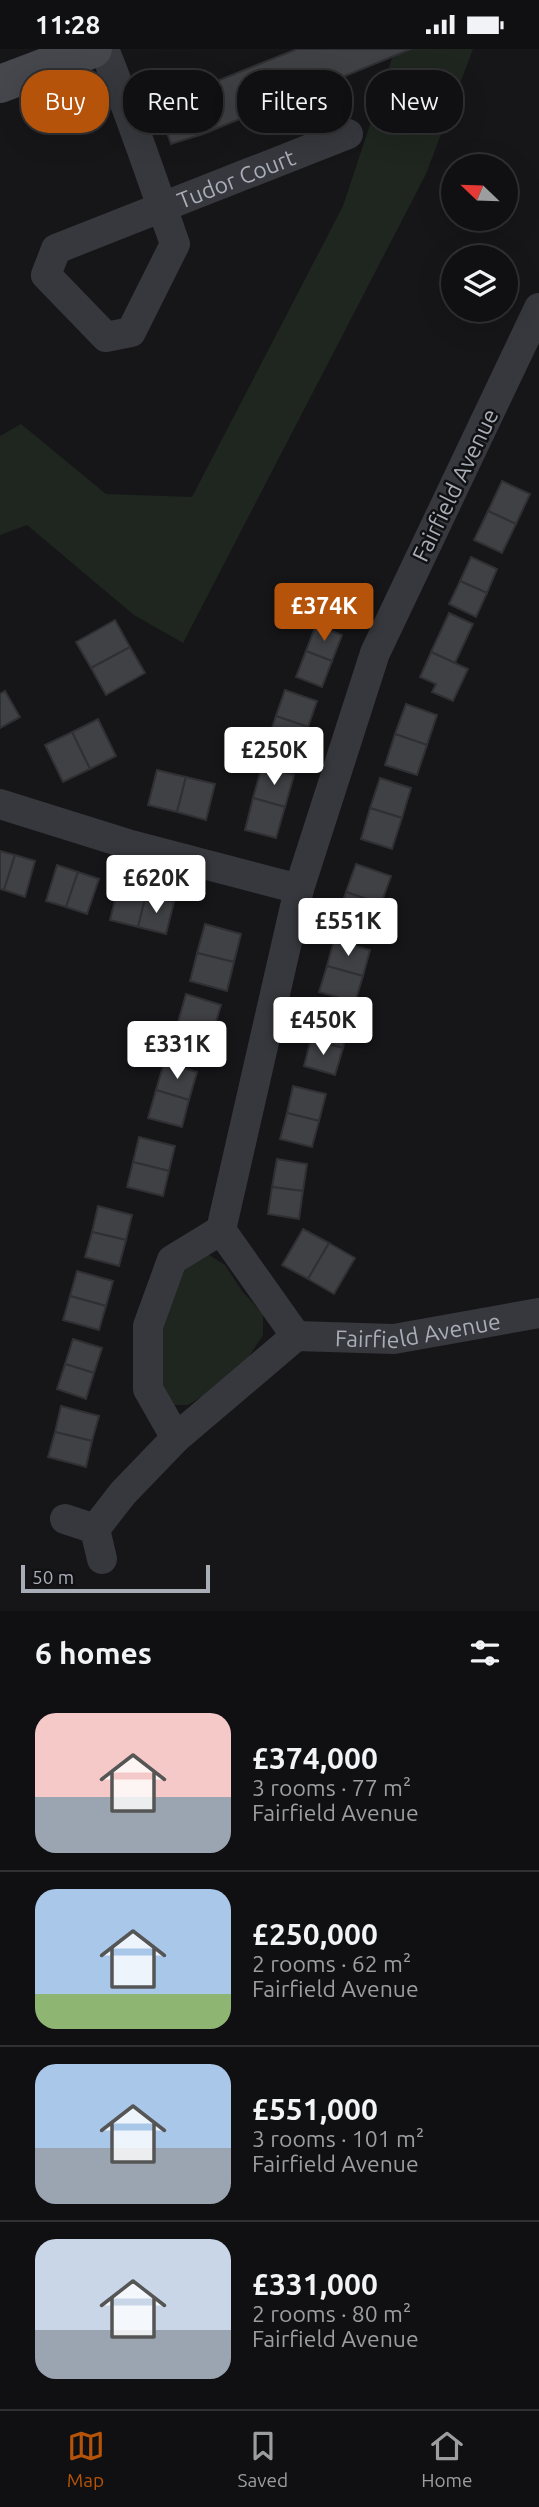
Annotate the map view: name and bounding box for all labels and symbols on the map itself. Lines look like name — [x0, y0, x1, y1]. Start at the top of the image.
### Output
street label: Tudor Court — [173, 144, 299, 213]
north arrow — [441, 154, 518, 231]
street label: Fairfield Avenue — [407, 405, 503, 565]
pin: £374K — [275, 583, 373, 643]
pin: £250K — [225, 727, 323, 787]
pin: £620K — [107, 855, 205, 915]
pin: £551K — [299, 899, 397, 958]
pin: £450K — [274, 997, 372, 1057]
pin: £331K — [128, 1021, 226, 1081]
street label: Fairfield Avenue — [335, 1308, 502, 1352]
scale bar — [21, 1562, 210, 1594]

